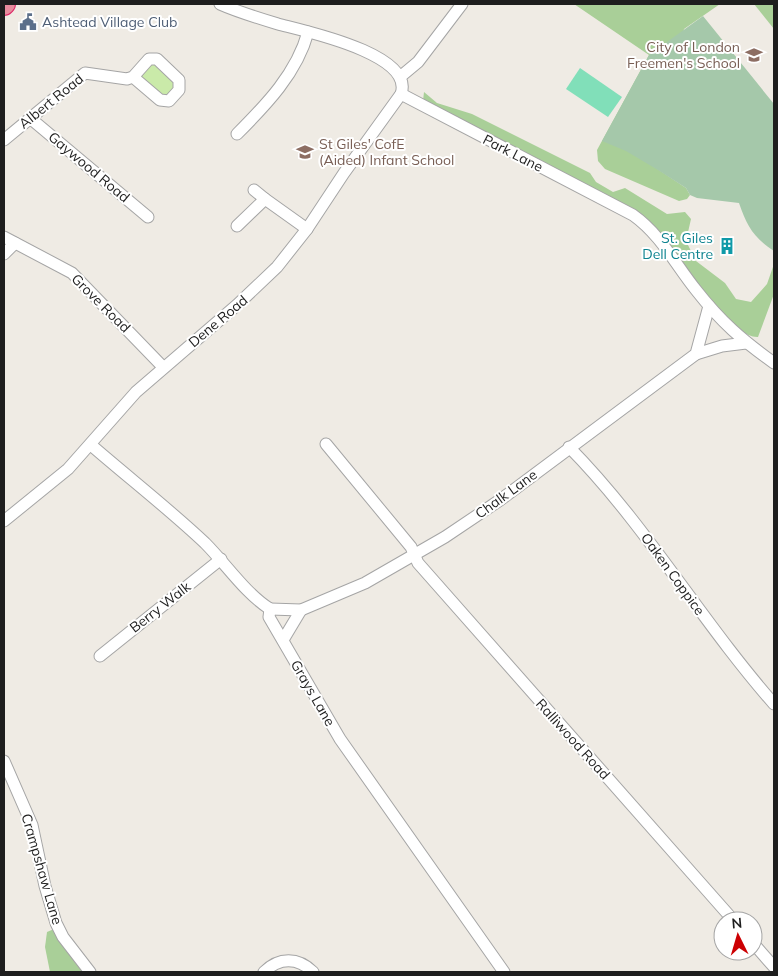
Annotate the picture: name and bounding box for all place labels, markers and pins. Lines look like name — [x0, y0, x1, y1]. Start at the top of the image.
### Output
public building icon: Ashtead Village Club — [18, 12, 38, 32]
place label: Ashtead Village Club — [42, 13, 178, 31]
place label: City of London Freemen's School — [627, 38, 740, 72]
school or university icon: City of London Freemen's School — [744, 45, 764, 65]
place label: St Giles' CofE (Aided) Infant School — [319, 135, 454, 169]
school or university icon: St Giles' CofE (Aided) Infant School — [295, 142, 315, 162]
place label: St. Giles Dell Centre — [642, 229, 713, 263]
building icon: St. Giles Dell Centre — [717, 236, 737, 256]

